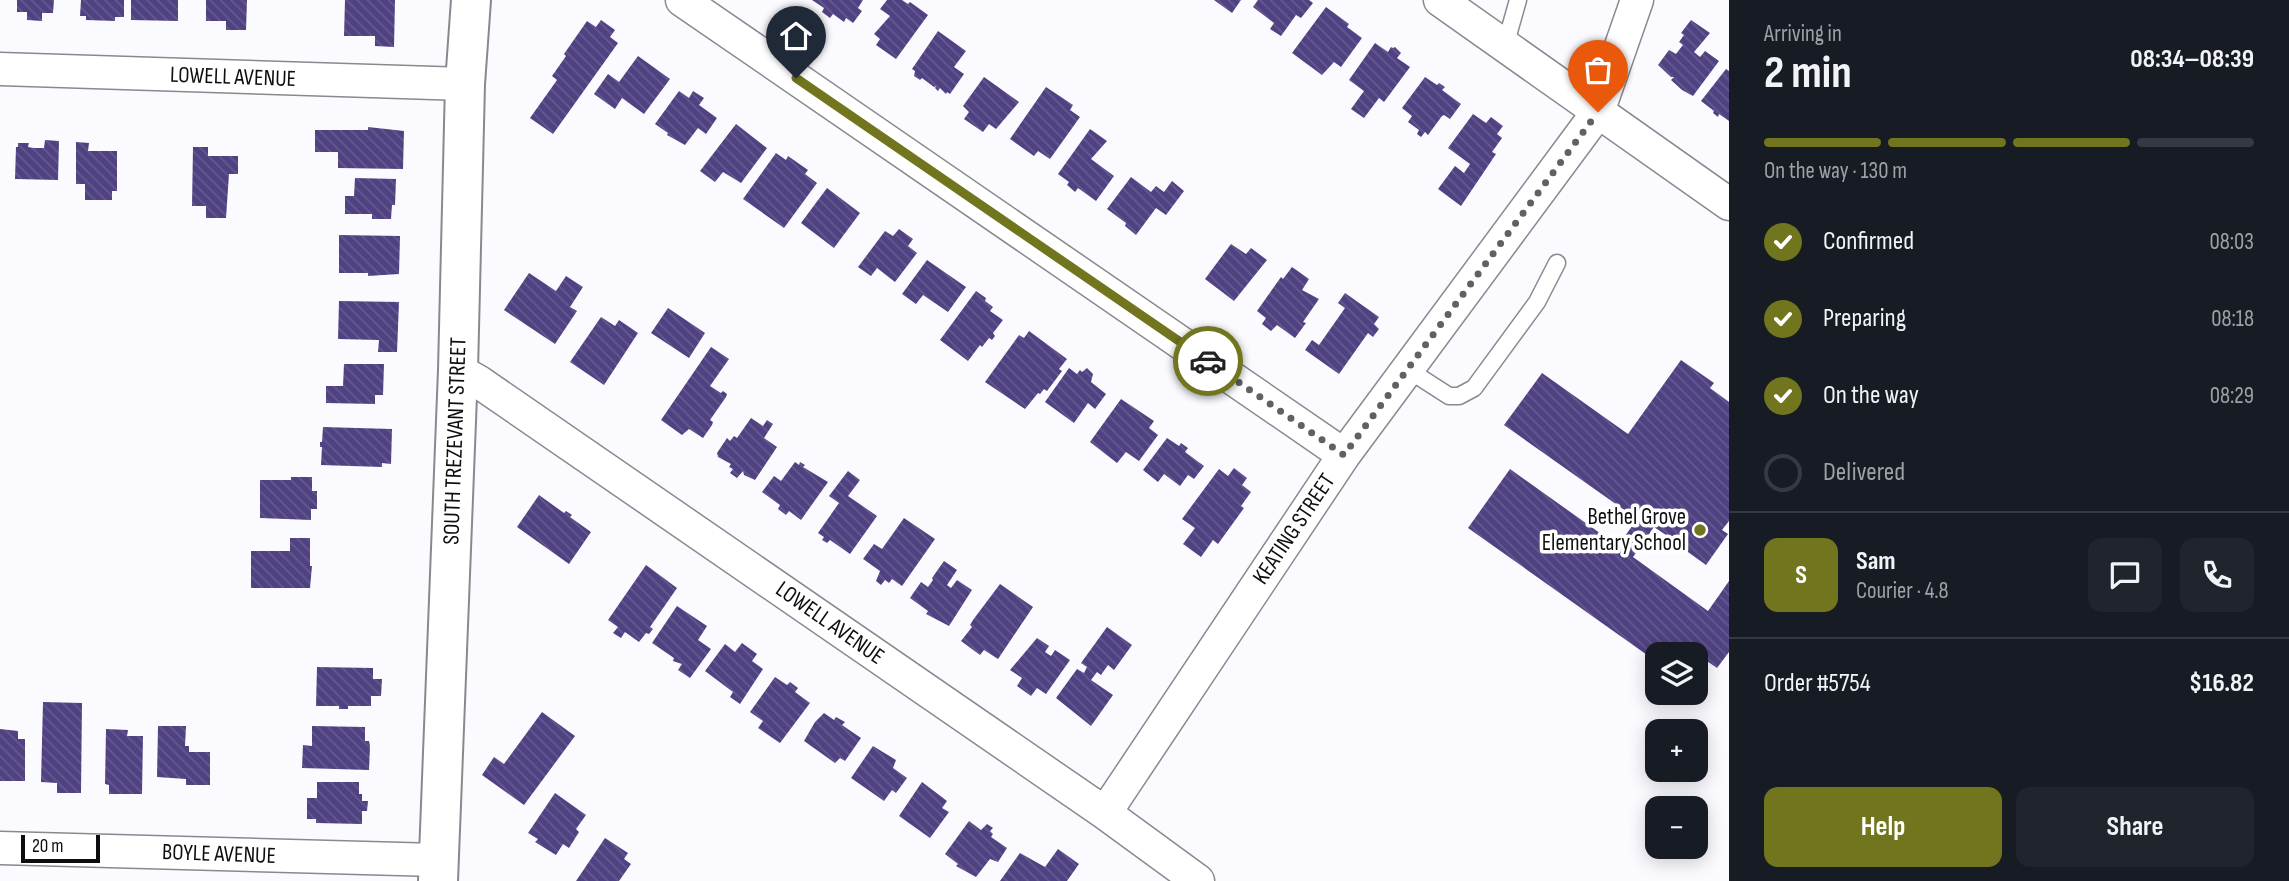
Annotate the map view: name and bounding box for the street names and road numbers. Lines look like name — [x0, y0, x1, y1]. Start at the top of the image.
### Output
street label: LOWELL AVENUE — [170, 61, 296, 93]
street label: SOUTH TREZEVANT STREET — [437, 337, 473, 545]
street label: KEATING STREET — [1247, 468, 1341, 590]
street label: LOWELL AVENUE — [770, 575, 890, 671]
street label: BOYLE AVENUE — [162, 838, 276, 870]

